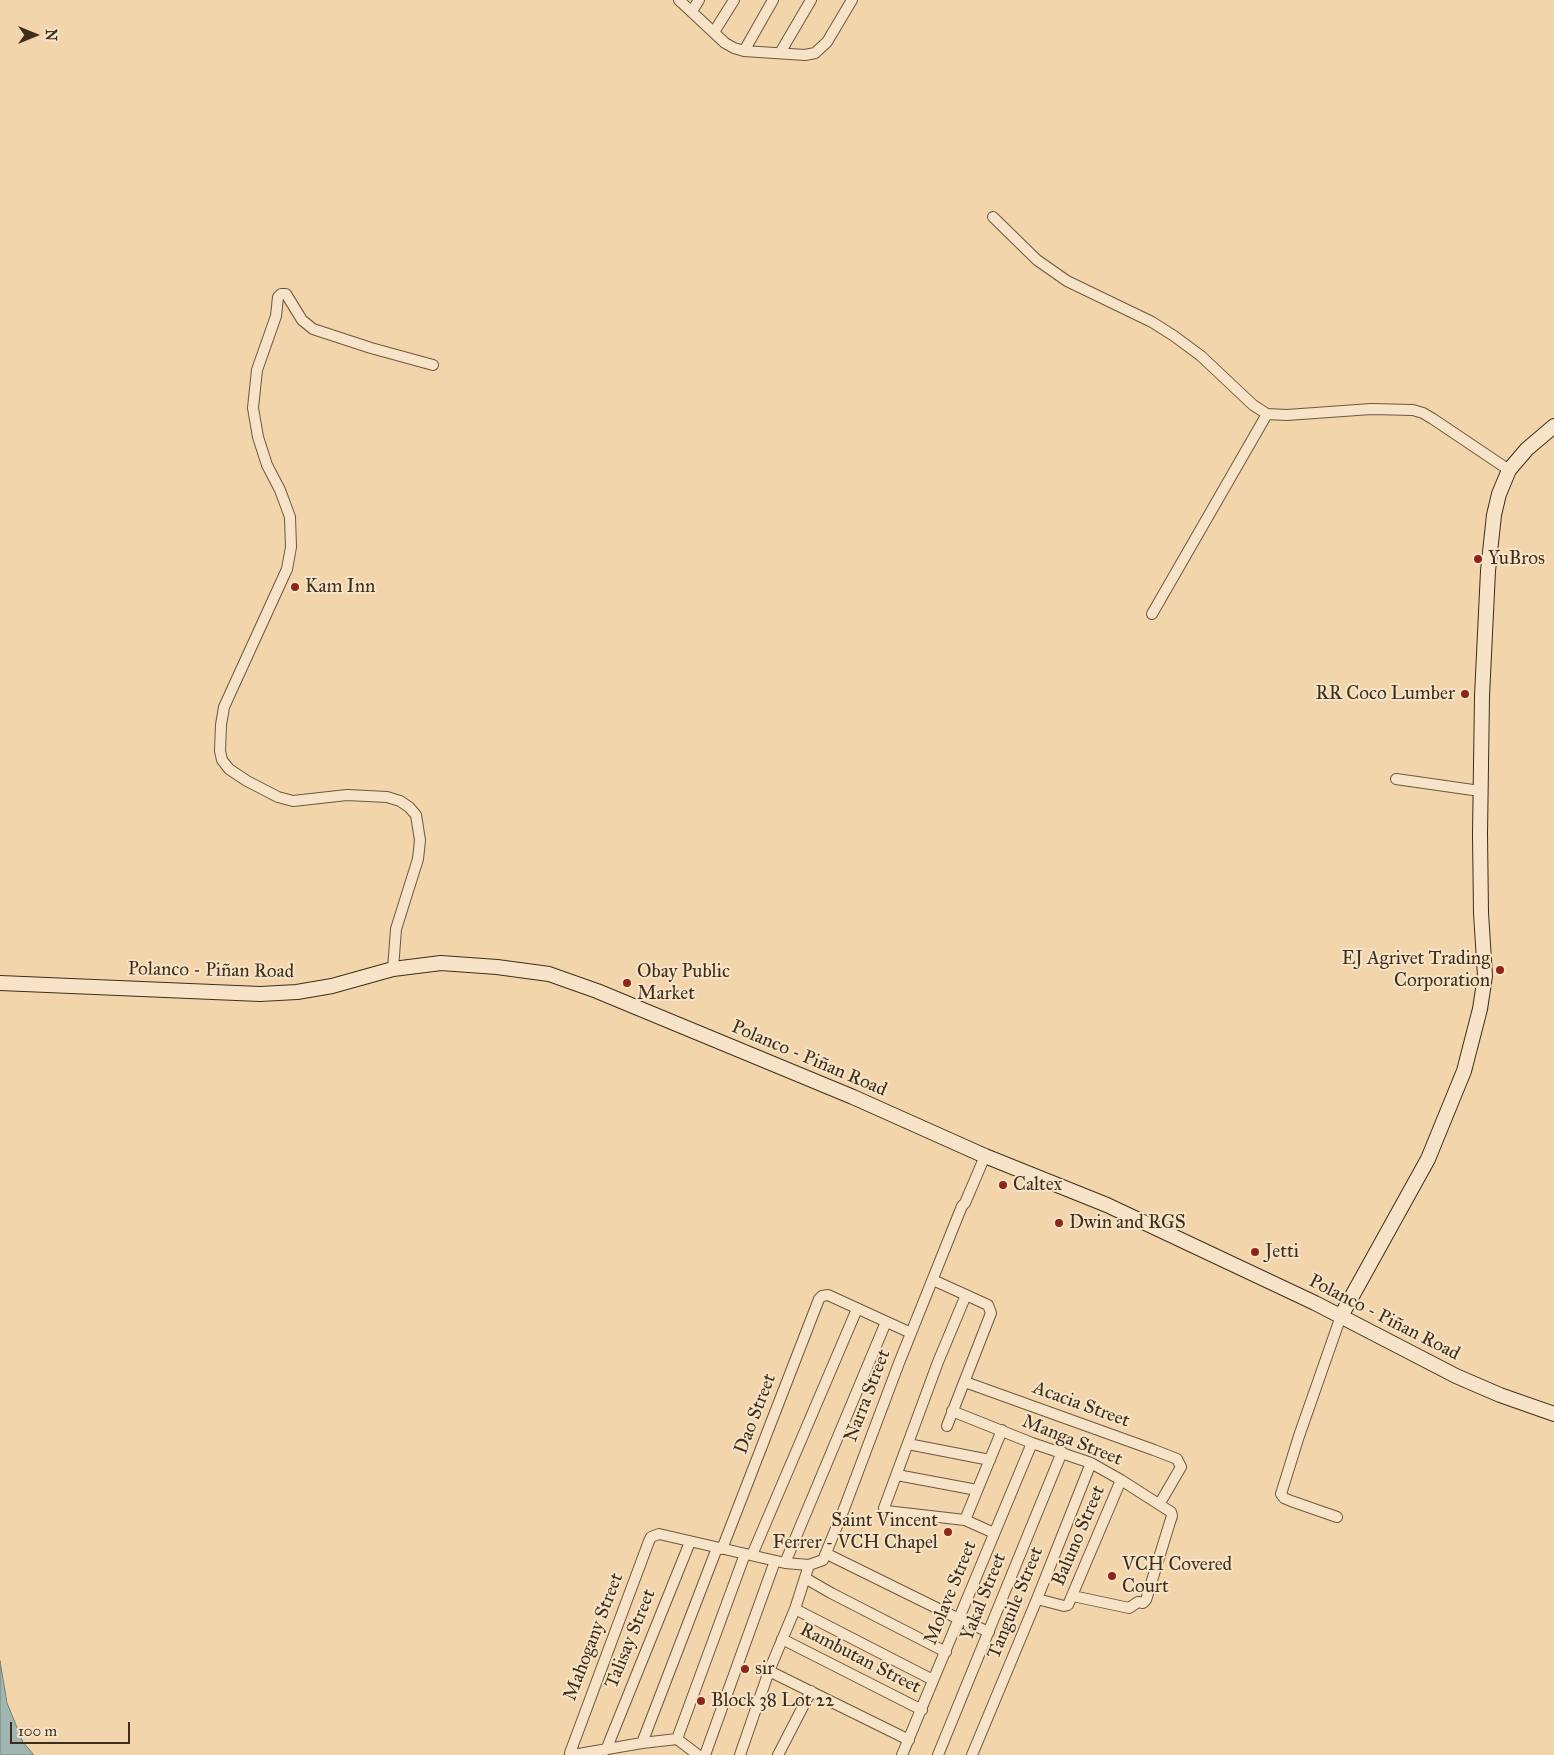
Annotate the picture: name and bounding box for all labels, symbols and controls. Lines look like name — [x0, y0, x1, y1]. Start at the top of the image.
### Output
north arrow — [10, 10, 60, 60]
text: N — [42, 29, 59, 41]
place label: YuBros — [1488, 548, 1545, 570]
marker: YuBros — [1472, 553, 1484, 565]
place label: Kam Inn — [305, 576, 375, 598]
marker: Kam Inn — [289, 581, 301, 593]
place label: RR Coco Lumber — [1315, 683, 1455, 705]
marker: RR Coco Lumber — [1459, 688, 1471, 700]
place label: EJ Agrivet Trading Corporation — [1342, 948, 1490, 992]
street label: Polanco - Piñan Road — [128, 958, 294, 984]
place label: Obay Public Market — [637, 961, 730, 1005]
marker: EJ Agrivet Trading Corporation — [1494, 964, 1506, 976]
marker: Obay Public Market — [621, 977, 633, 989]
street label: Polanco - Piñan Road — [728, 1016, 890, 1102]
place label: Caltex — [1013, 1174, 1062, 1196]
marker: Caltex — [997, 1179, 1009, 1191]
place label: Dwin and RGS — [1069, 1212, 1186, 1234]
marker: Dwin and RGS — [1053, 1217, 1065, 1229]
place label: Jetti — [1265, 1241, 1299, 1263]
marker: Jetti — [1249, 1246, 1261, 1258]
street label: Polanco - Piñan Road — [1305, 1270, 1463, 1366]
street label: Narra Street — [840, 1347, 896, 1445]
street label: Dao Street — [730, 1371, 782, 1457]
street label: Acacia Street — [1030, 1377, 1132, 1433]
street label: Manga Street — [1019, 1411, 1125, 1471]
street label: Baluno Street — [1048, 1482, 1110, 1590]
place label: Saint Vincent Ferrer - VCH Chapel — [772, 1510, 938, 1554]
marker: Saint Vincent Ferrer - VCH Chapel — [942, 1526, 954, 1538]
street label: Molave Street — [920, 1538, 982, 1648]
street label: Tanguile Street — [983, 1544, 1049, 1662]
street label: Yakal Street — [956, 1550, 1012, 1644]
place label: VCH Covered Court — [1122, 1554, 1232, 1598]
street label: Mahogany Street — [559, 1570, 629, 1704]
marker: VCH Covered Court — [1106, 1570, 1118, 1582]
street label: Talisay Street — [601, 1586, 661, 1692]
street label: Rambutan Street — [796, 1619, 924, 1699]
place label: sir — [755, 1658, 774, 1680]
marker: sir — [739, 1663, 751, 1675]
place label: Block 38 Lot 22 — [711, 1690, 834, 1712]
marker: Block 38 Lot 22 — [695, 1695, 707, 1707]
scale bar — [12, 1712, 132, 1744]
text: 100 m — [18, 1722, 57, 1740]

